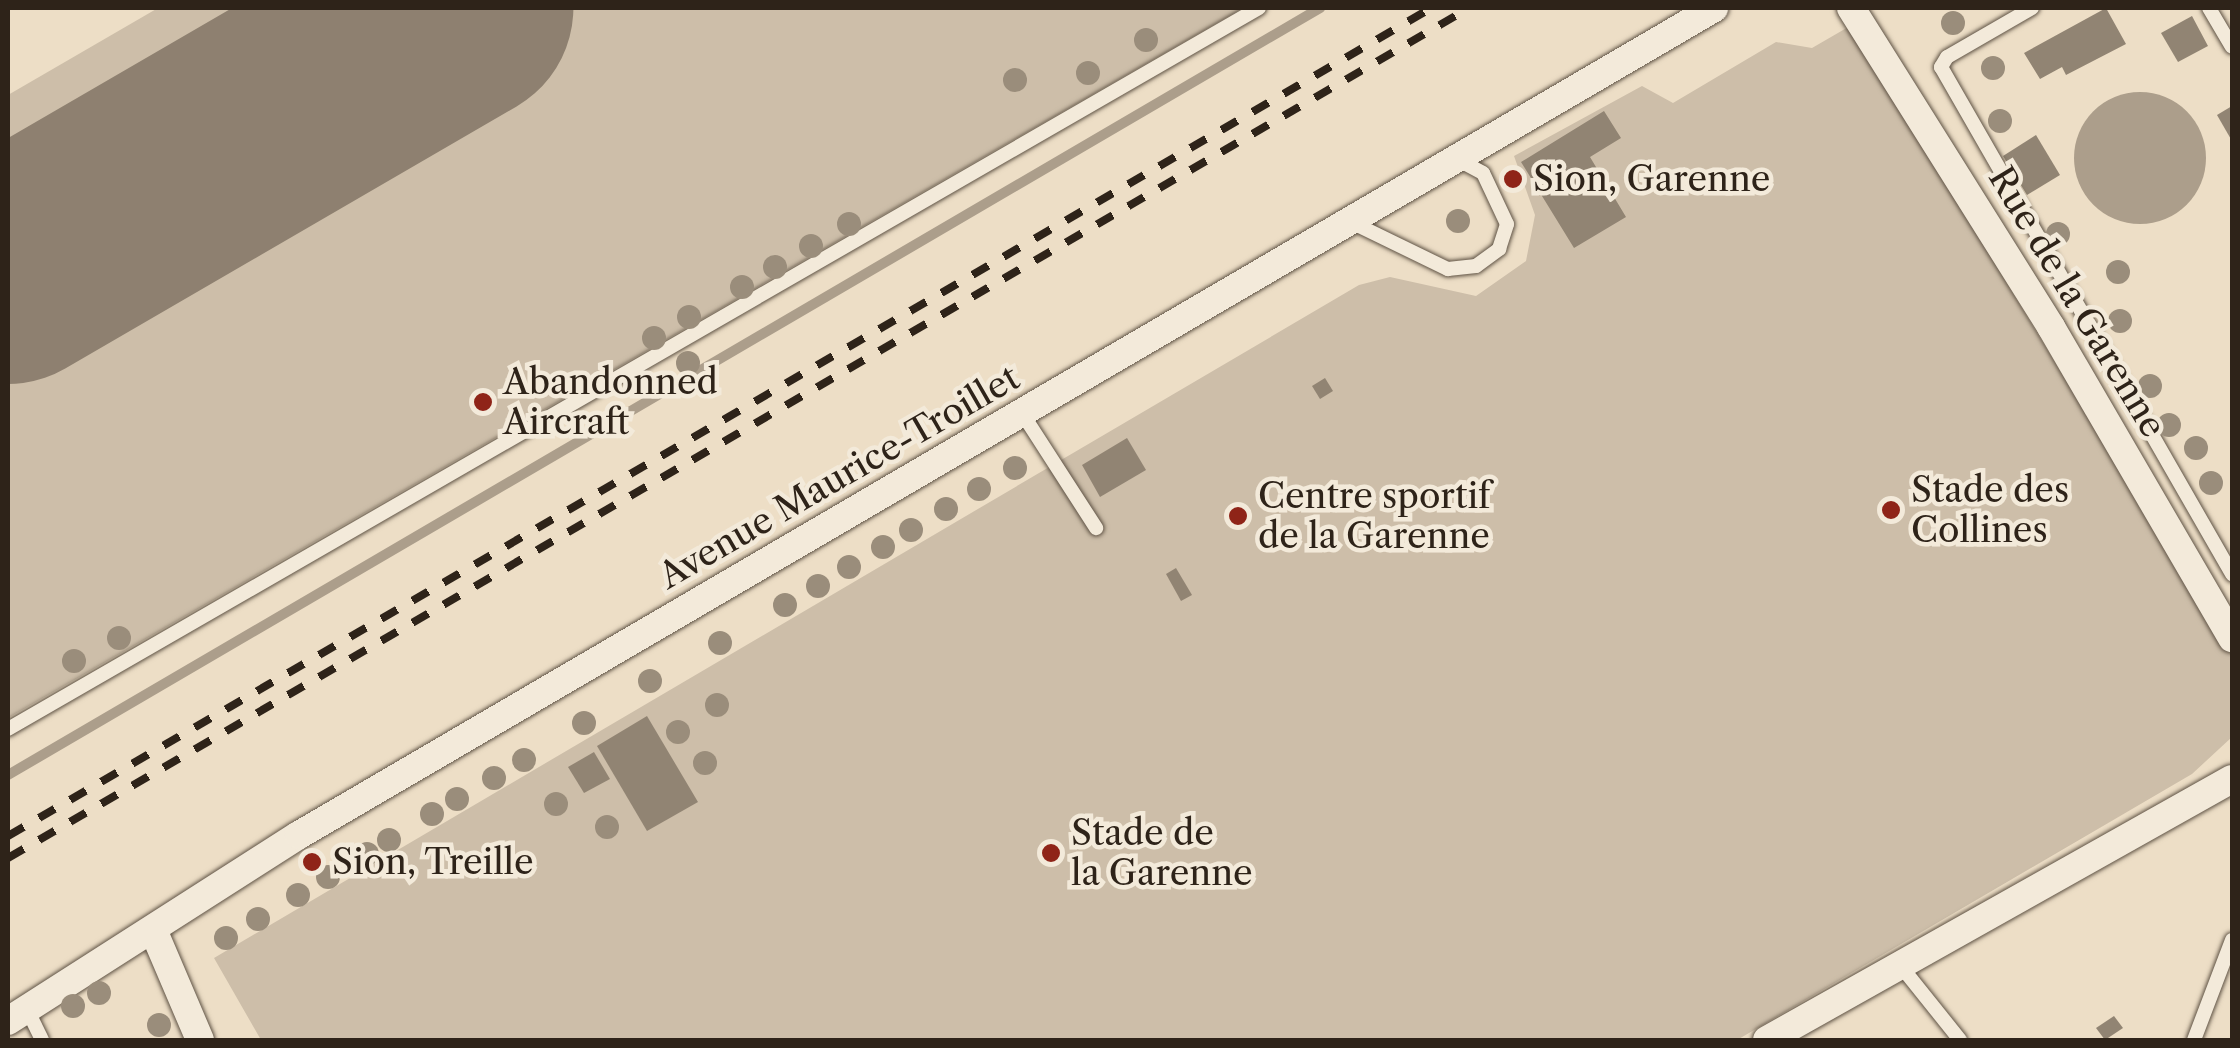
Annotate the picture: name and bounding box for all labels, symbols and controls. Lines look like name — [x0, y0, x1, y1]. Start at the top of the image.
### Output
place label: Sion, Garenne — [1533, 158, 1770, 200]
street label: Rue de la Garenne — [1980, 159, 2174, 445]
marker: Sion, Garenne — [1502, 168, 1524, 190]
street label: Avenue Maurice-Troillet — [651, 357, 1027, 597]
place label: Abandonned Aircraft — [503, 361, 718, 443]
marker: Abandonned Aircraft — [472, 391, 494, 413]
place label: Stade des Collines — [1911, 469, 2069, 551]
place label: Centre sportif de la Garenne — [1258, 475, 1491, 557]
marker: Stade des Collines — [1880, 499, 1902, 521]
marker: Centre sportif de la Garenne — [1227, 505, 1249, 527]
place label: Stade de la Garenne — [1071, 812, 1253, 894]
place label: Sion, Treille — [332, 841, 534, 883]
marker: Stade de la Garenne — [1040, 842, 1062, 864]
marker: Sion, Treille — [301, 851, 323, 873]

